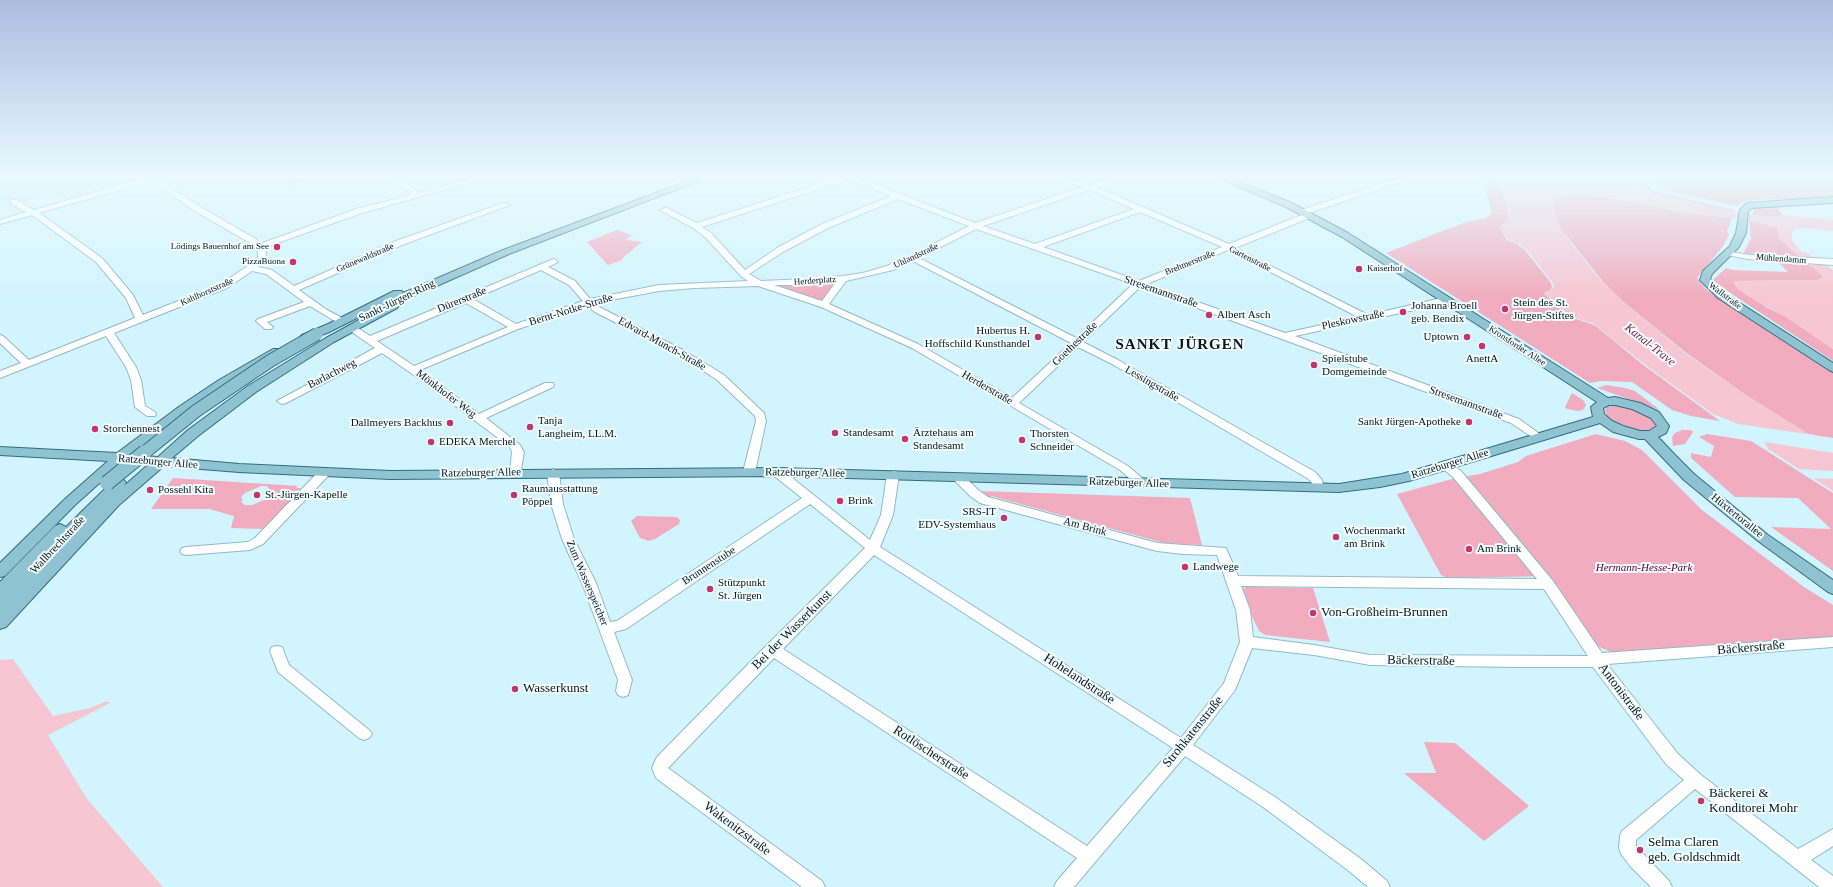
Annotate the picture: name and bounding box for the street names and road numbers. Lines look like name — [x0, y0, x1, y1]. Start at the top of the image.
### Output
street label: Grünewaldstraße — [335, 241, 395, 275]
street label: Uhlandstraße — [892, 241, 940, 271]
street label: Gartenstraße — [1227, 244, 1273, 274]
street label: Brehmerstraße — [1163, 248, 1217, 278]
street label: Mühlendamm — [1755, 252, 1807, 266]
street label: Stresemannstraße — [1122, 273, 1200, 311]
street label: Herderplatz — [793, 274, 837, 288]
street label: Kahlhorststraße — [179, 275, 235, 309]
street label: Sankt-Jürgen-Ring — [357, 277, 437, 325]
street label: Wallstraße — [1706, 280, 1744, 312]
street label: Dürerstraße — [435, 284, 489, 316]
street label: Bernt-Notke-Straße — [528, 291, 614, 329]
street label: Pleskowstraße — [1321, 307, 1385, 333]
street label: Edvard-Munch-Straße — [616, 314, 708, 374]
street label: Goethestraße — [1050, 319, 1100, 369]
street label: Kronsforder Allee — [1486, 324, 1548, 368]
street label: Barlachweg — [306, 356, 358, 392]
street label: Lessingstraße — [1123, 363, 1181, 405]
street label: Mönkhofer Weg — [413, 367, 479, 421]
street label: Herderstraße — [959, 368, 1015, 408]
street label: Stresemannstraße — [1427, 384, 1505, 422]
street label: Ratzeburger Allee — [1410, 446, 1490, 482]
street label: Ratzeburger Allee — [118, 452, 198, 472]
street label: Ratzeburger Allee — [441, 466, 521, 480]
street label: Ratzeburger Allee — [765, 466, 845, 480]
street label: Ratzeburger Allee — [1089, 475, 1169, 491]
street label: Hüxtertorallee — [1708, 491, 1766, 541]
street label: Wallbrechtstraße — [28, 513, 88, 577]
street label: Am Brink — [1062, 515, 1108, 539]
street label: Zum Wasserspeicher — [563, 538, 611, 628]
street label: Brunnenstube — [680, 544, 738, 588]
street label: Bei der Wasserkunst — [749, 587, 835, 673]
street label: Bäckerstraße — [1717, 637, 1785, 659]
street label: Hohelandstraße — [1041, 650, 1117, 708]
street label: Bäckerstraße — [1387, 653, 1455, 669]
street label: Antonistraße — [1595, 660, 1647, 724]
street label: Strohkatenstraße — [1159, 693, 1227, 771]
street label: Rotlöscherstraße — [890, 723, 972, 783]
street label: Wakenitzstraße — [700, 799, 774, 859]

